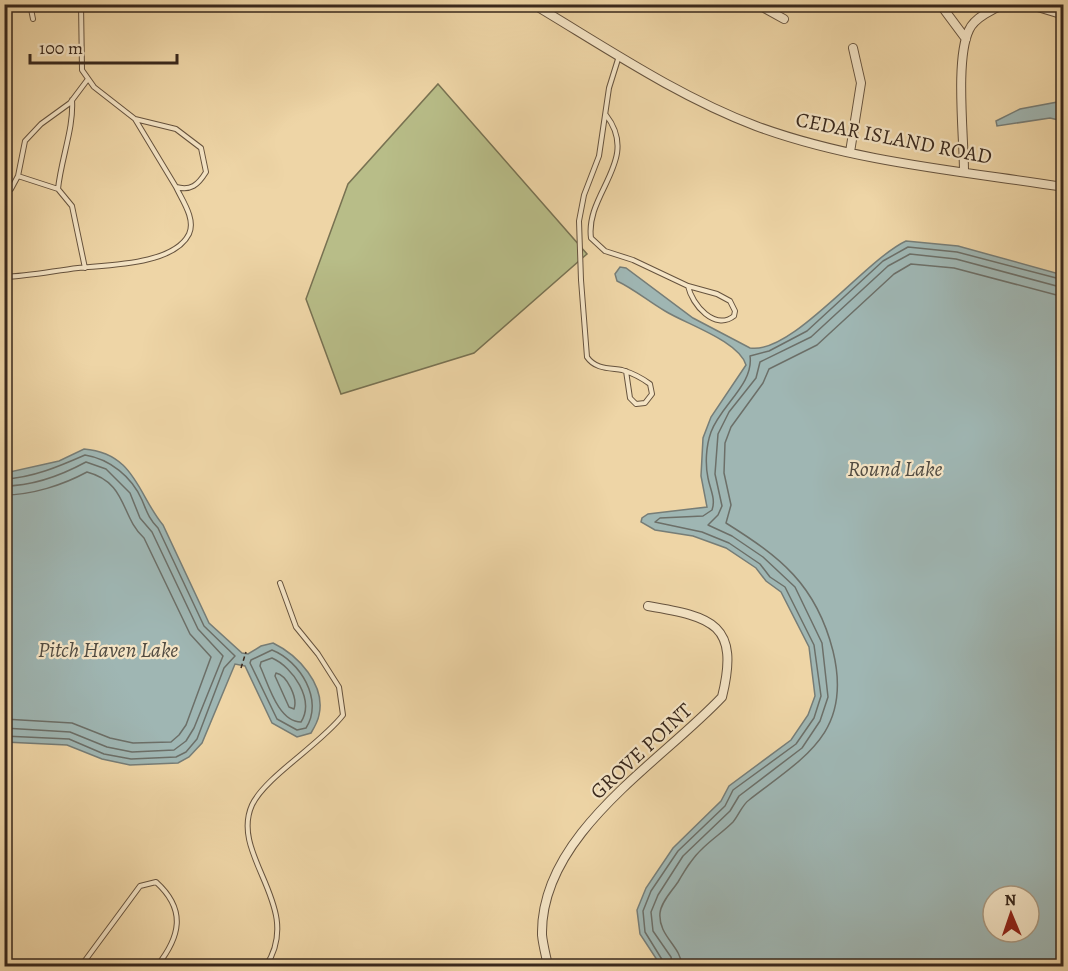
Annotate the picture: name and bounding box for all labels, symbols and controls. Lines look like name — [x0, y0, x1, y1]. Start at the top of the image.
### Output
scale bar — [30, 27, 177, 65]
text: 100 m — [39, 36, 83, 60]
street label: CEDAR ISLAND ROAD — [793, 105, 995, 171]
water label: Round Lake — [848, 454, 942, 484]
water label: Pitch Haven Lake — [38, 635, 178, 665]
street label: GROVE POINT — [584, 696, 698, 805]
north arrow — [981, 884, 1041, 944]
text: N — [1004, 889, 1017, 911]

